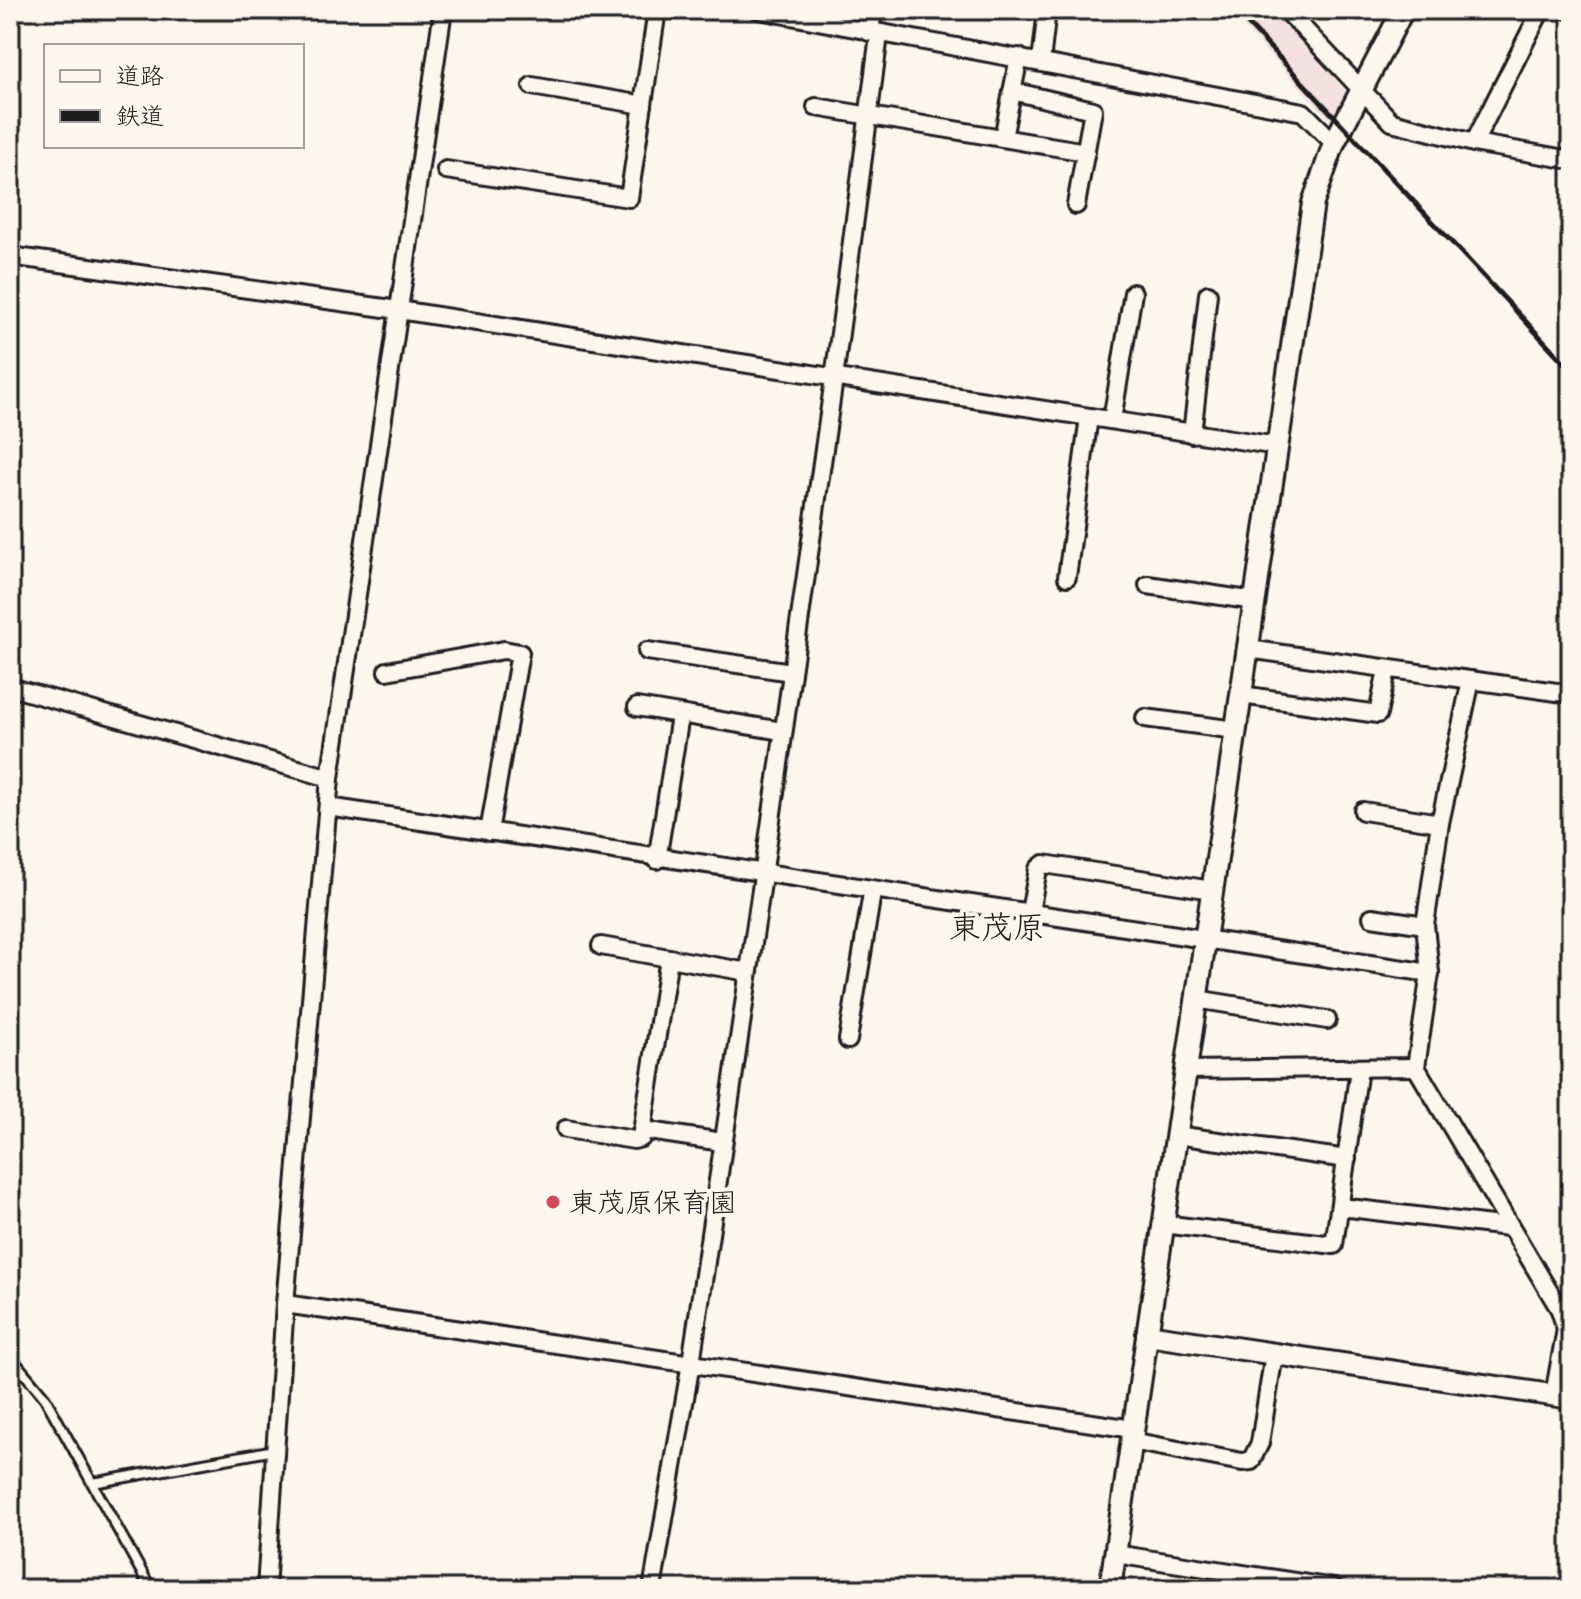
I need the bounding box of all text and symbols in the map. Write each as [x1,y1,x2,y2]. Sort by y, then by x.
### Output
legend [44,44,304,148]
text: 道路 [116,61,164,90]
text: 鉄道 [116,101,164,130]
district label: 東茂原 [949,908,1045,946]
place label: 東茂原保育園 [569,1185,737,1219]
marker: 東茂原保育園 [544,1193,562,1211]

